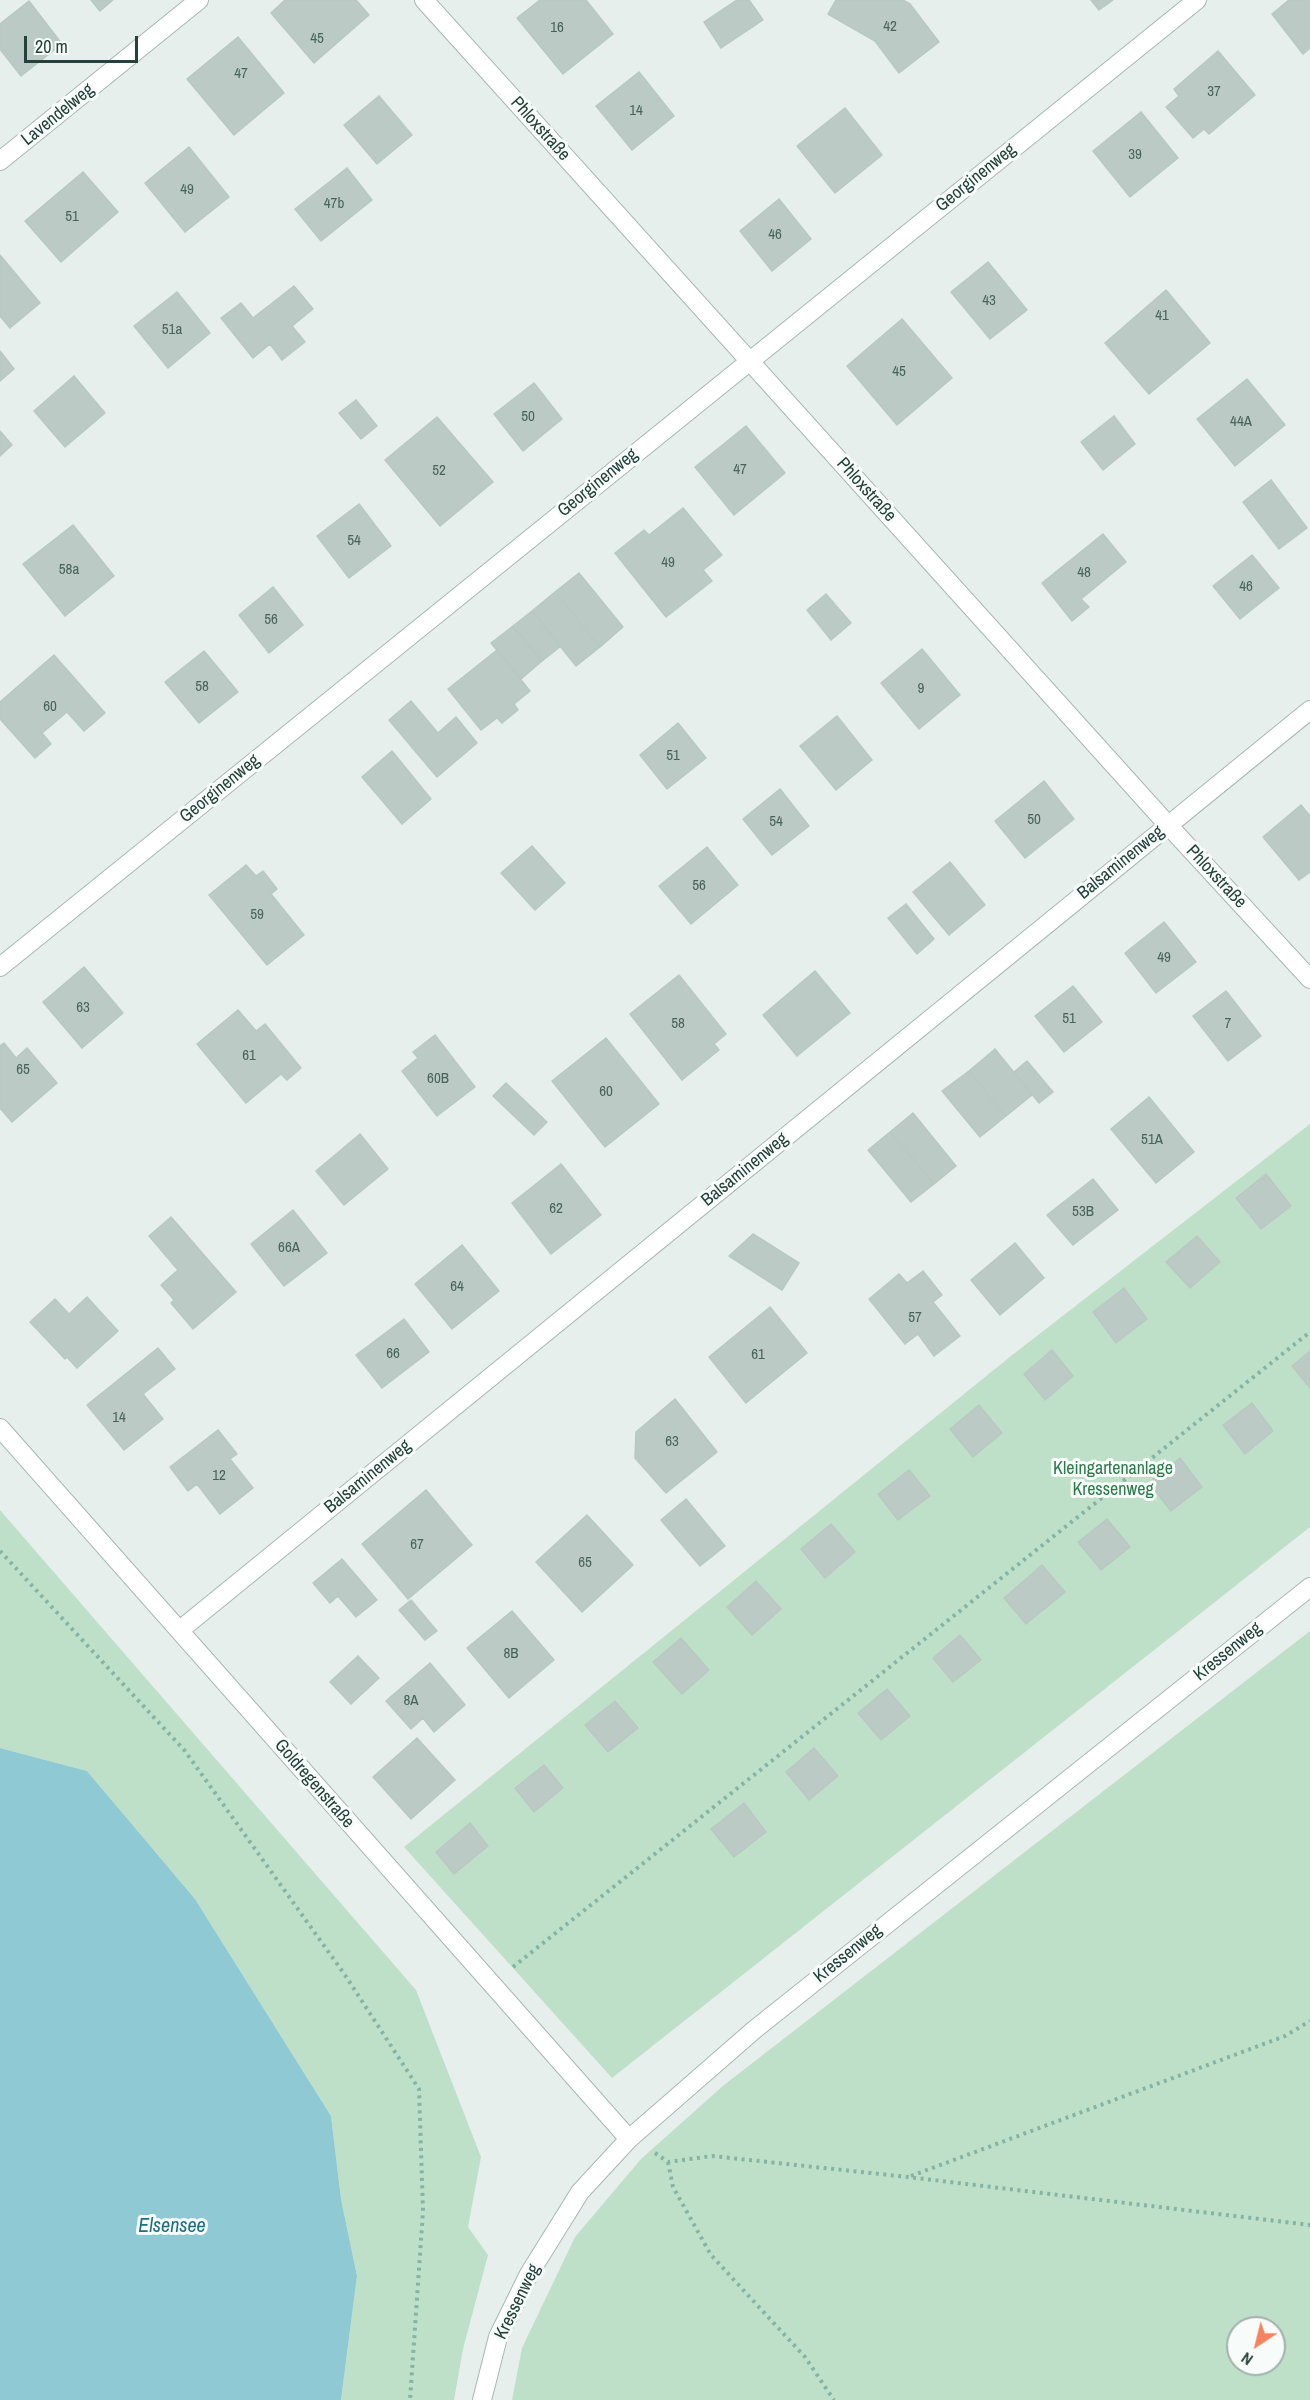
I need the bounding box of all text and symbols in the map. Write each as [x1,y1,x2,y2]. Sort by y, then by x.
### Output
house number: 42 [883,18,897,36]
house number: 16 [550,19,564,37]
scale bar [27,24,141,62]
house number: 45 [310,30,324,48]
text: 20 m [35,34,68,59]
house number: 47 [234,65,248,83]
street label: Lavendelweg [17,79,99,151]
house number: 37 [1207,83,1221,101]
street label: Phloxstraße [506,93,574,165]
house number: 14 [629,102,643,120]
street label: Georginenweg [932,139,1020,217]
house number: 39 [1128,146,1142,164]
house number: 49 [180,181,194,199]
house number: 47b [324,195,344,213]
house number: 51 [65,208,79,226]
house number: 46 [768,226,782,244]
house number: 43 [982,292,996,310]
house number: 41 [1155,307,1169,325]
house number: 51a [162,321,182,339]
house number: 45 [892,363,906,381]
house number: 50 [521,408,535,426]
house number: 44A [1230,413,1252,431]
street label: Georginenweg [554,444,642,522]
street label: Phloxstraße [832,454,900,526]
house number: 47 [733,461,747,479]
house number: 52 [432,462,446,480]
house number: 54 [347,532,361,550]
house number: 49 [661,554,675,572]
house number: 58a [59,561,79,579]
house number: 48 [1077,564,1091,582]
house number: 46 [1239,578,1253,596]
house number: 56 [264,611,278,629]
house number: 58 [195,678,209,696]
house number: 9 [918,680,924,698]
house number: 60 [43,698,57,716]
house number: 51 [666,747,680,765]
street label: Georginenweg [176,750,264,828]
house number: 50 [1027,811,1041,829]
house number: 54 [769,813,783,831]
street label: Balsaminenweg [1073,822,1169,904]
street label: Phloxstraße [1181,841,1251,913]
house number: 56 [692,877,706,895]
house number: 59 [250,906,264,924]
house number: 49 [1157,949,1171,967]
house number: 63 [76,999,90,1017]
house number: 51 [1062,1010,1076,1028]
house number: 58 [671,1015,685,1033]
house number: 7 [1225,1015,1231,1033]
house number: 61 [242,1047,256,1065]
house number: 65 [16,1061,30,1079]
house number: 60B [427,1070,449,1088]
house number: 60 [599,1083,613,1101]
street label: Balsaminenweg [697,1129,793,1211]
house number: 51A [1141,1131,1163,1149]
house number: 62 [549,1200,563,1218]
house number: 53B [1072,1203,1094,1221]
house number: 66A [278,1239,300,1257]
house number: 64 [450,1278,464,1296]
house number: 57 [908,1309,922,1327]
house number: 66 [386,1345,400,1363]
house number: 61 [751,1346,765,1364]
house number: 14 [112,1409,126,1427]
house number: 63 [665,1433,679,1451]
street label: Balsaminenweg [320,1436,416,1518]
park label: Kleingartenanlage Kressenweg [1053,1458,1173,1500]
house number: 12 [212,1467,226,1485]
house number: 67 [410,1536,424,1554]
house number: 65 [578,1554,592,1572]
street label: Kressenweg [1190,1618,1266,1686]
house number: 8B [503,1645,519,1663]
house number: 8A [403,1692,419,1710]
street label: Goldregenstraße [270,1735,358,1833]
street label: Kressenweg [810,1920,886,1988]
water label: Elsensee [138,2215,206,2239]
street label: Kressenweg [490,2261,546,2343]
north arrow [1226,2316,1286,2376]
text: N [1237,2347,1257,2371]

